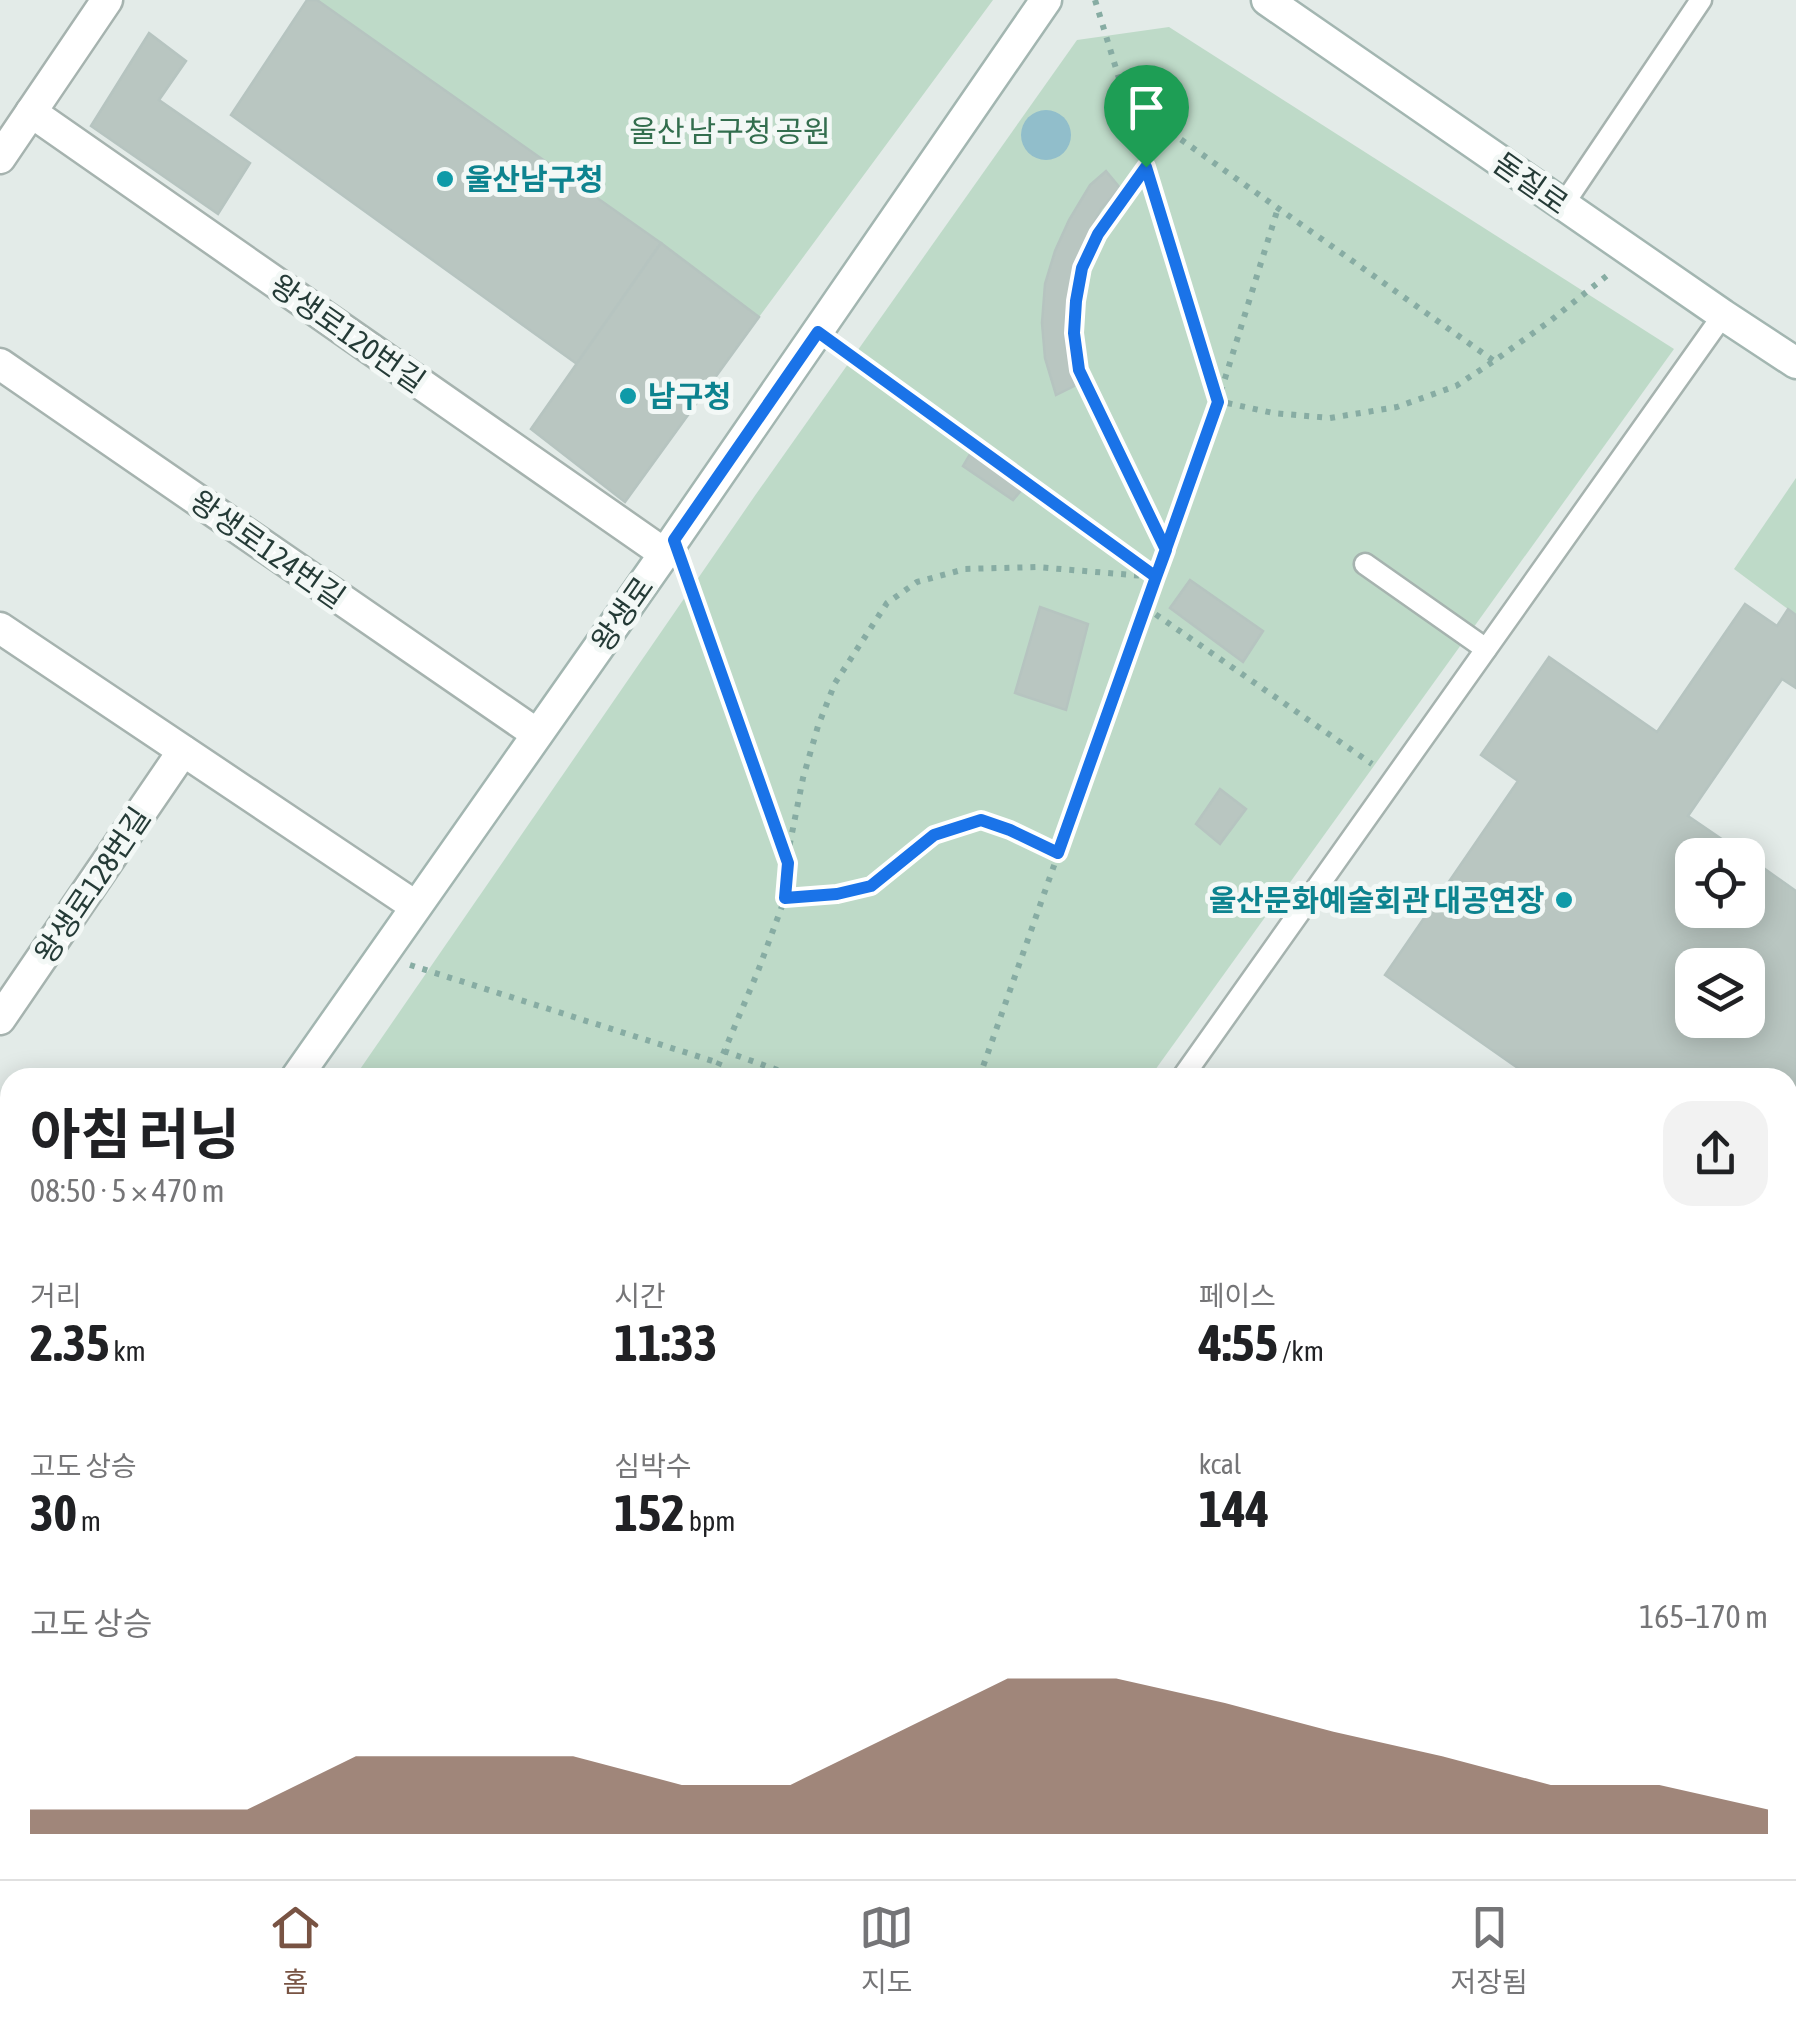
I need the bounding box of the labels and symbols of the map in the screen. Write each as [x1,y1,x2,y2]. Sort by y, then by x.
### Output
pin [1104,65,1189,168]
park label: 울산 남구청 공원 [629,114,831,148]
street label: 돋질로 [1487,145,1575,221]
place label: 울산남구청 [465,162,603,196]
marker: 울산남구청 [434,168,456,190]
street label: 왕생로120번길 [264,267,432,399]
place label: 남구청 [648,379,731,413]
marker: 남구청 [617,385,639,407]
street label: 왕생로124번길 [184,483,352,615]
street label: 왕생로 [584,570,660,658]
street label: 왕생로128번길 [27,801,157,969]
place label: 울산문화예술회관 대공연장 [1209,883,1544,917]
marker: 울산문화예술회관 대공연장 [1553,889,1575,911]

